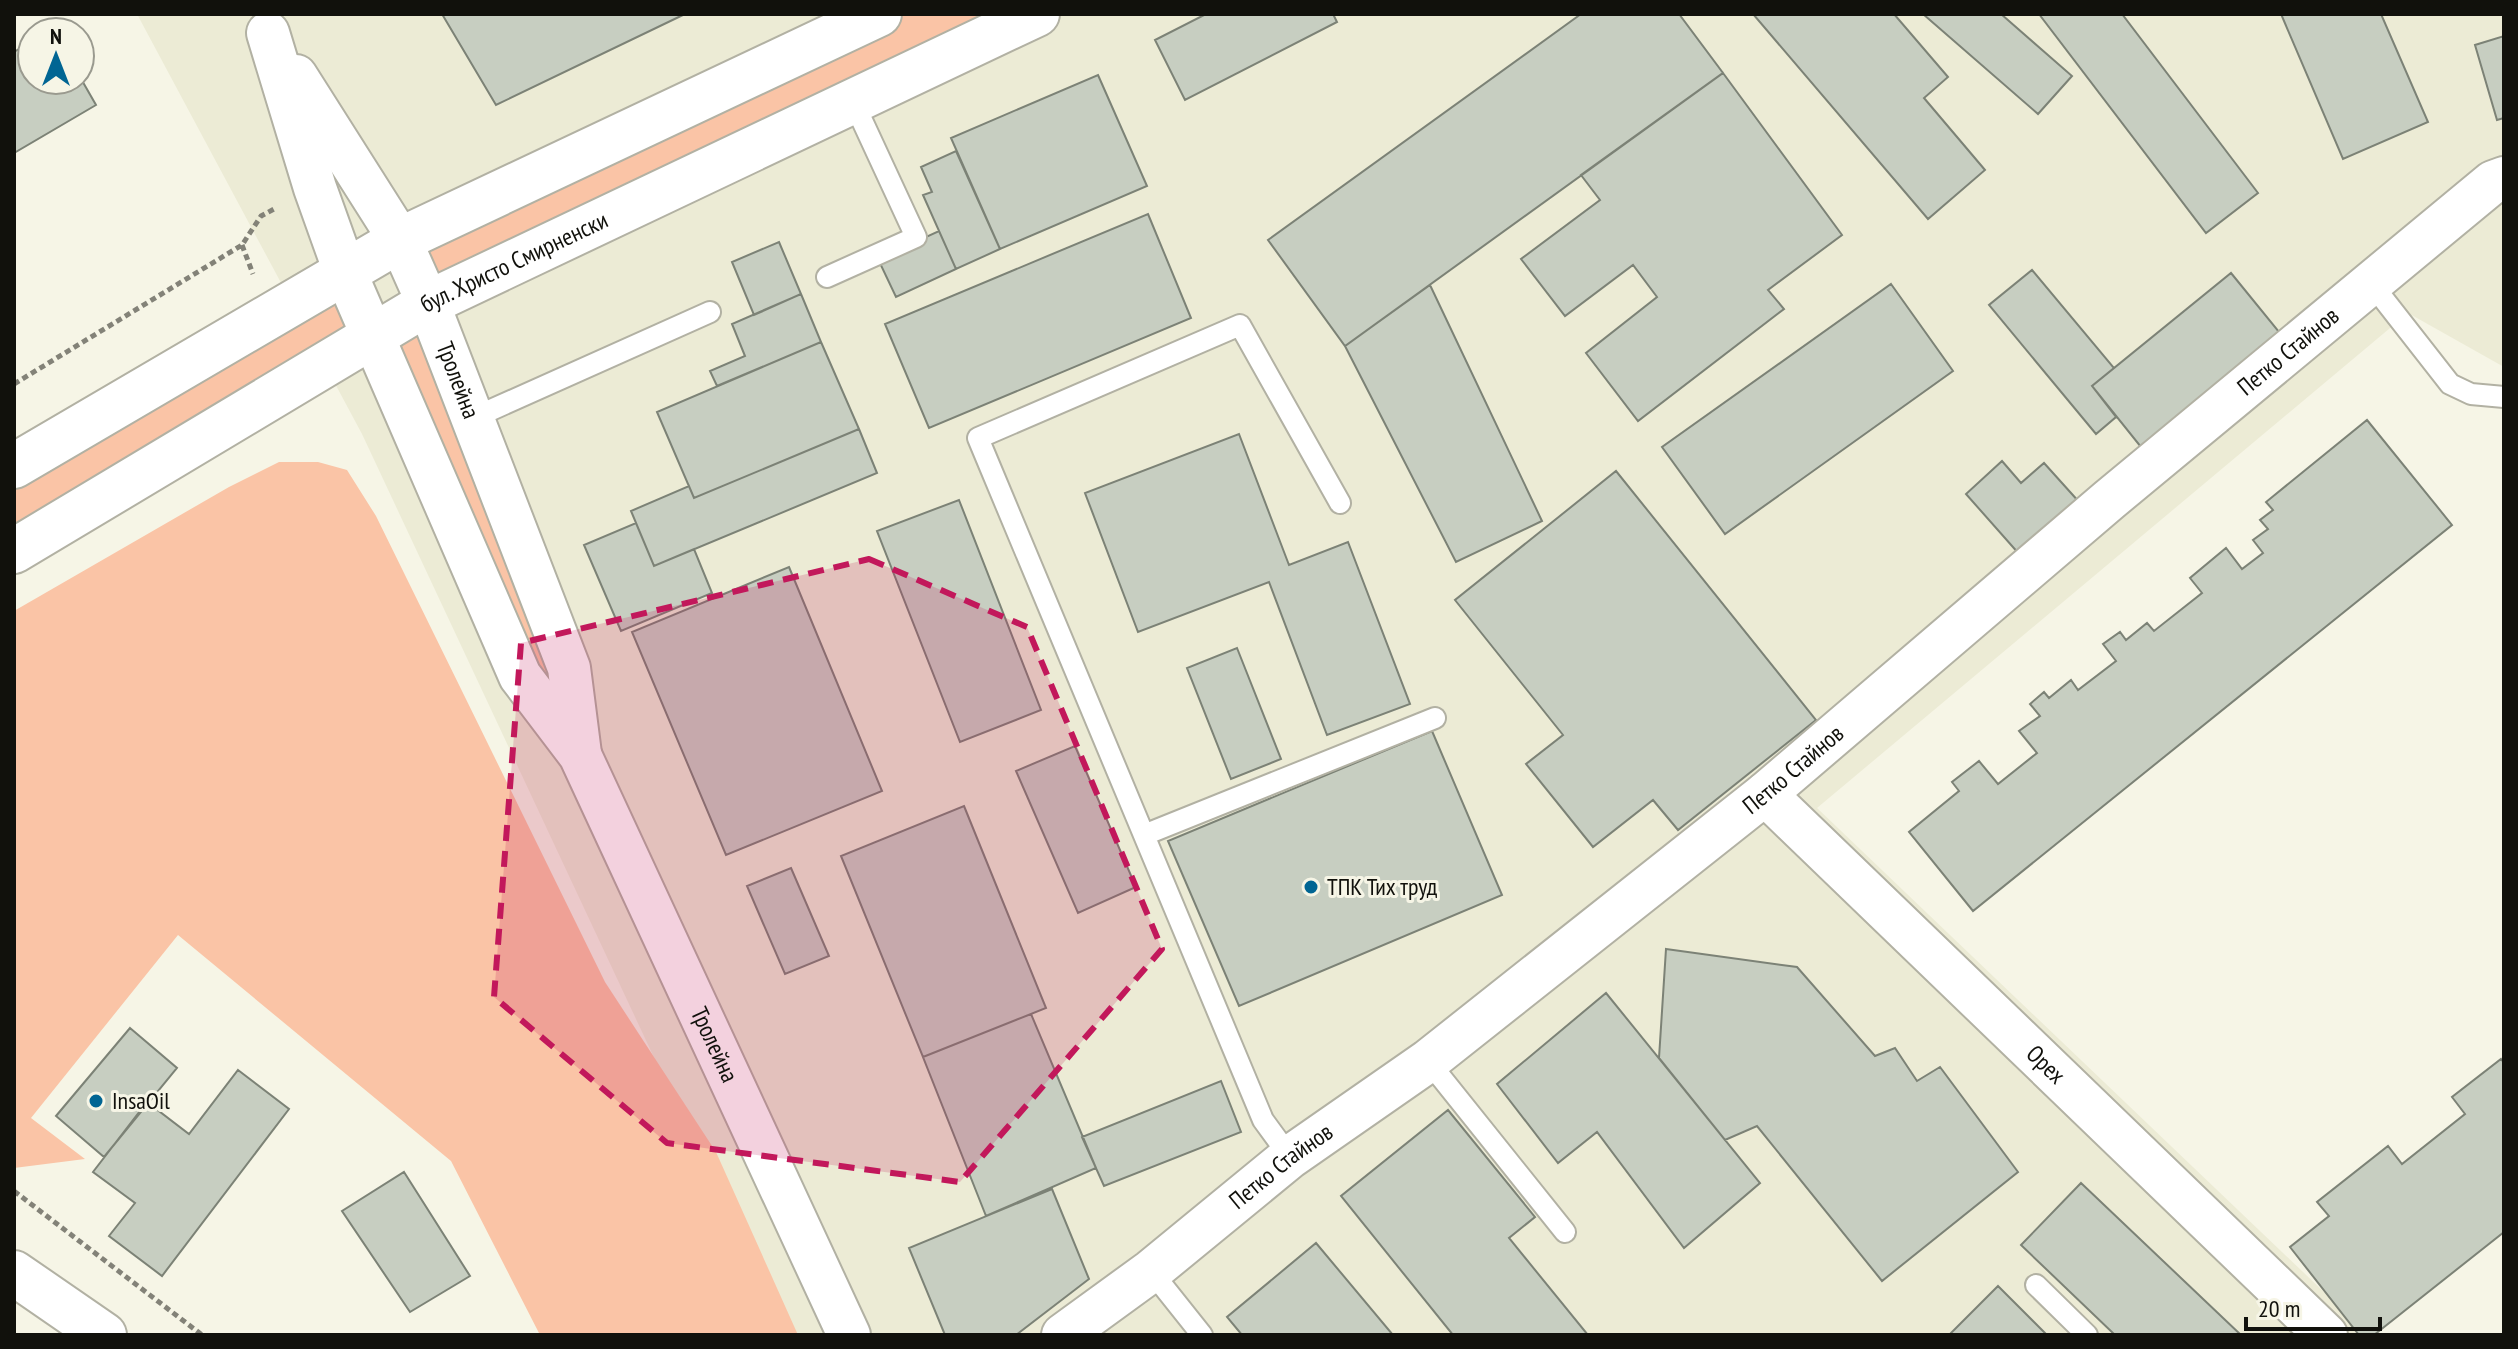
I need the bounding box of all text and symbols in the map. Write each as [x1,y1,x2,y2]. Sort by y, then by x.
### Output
north arrow [16,16,96,96]
text: N [50,22,62,50]
street label: бул. Христо Смирненски [414,204,613,319]
street label: Петко Стайнов [2231,300,2345,402]
street label: Тролейна [430,337,487,423]
street label: Петко Стайнов [1736,718,1850,821]
place label: ТПК Тих труд [1327,871,1438,902]
marker: ТПК Тих труд [1302,878,1320,896]
street label: Тролейна [684,1002,746,1087]
street label: Орех [2020,1038,2072,1091]
place label: InsaOil [112,1085,170,1116]
marker: InsaOil [87,1092,105,1110]
street label: Петко Стайнов [1223,1116,1339,1216]
scale bar [2246,1281,2380,1331]
text: 20 m [2258,1293,2300,1324]

